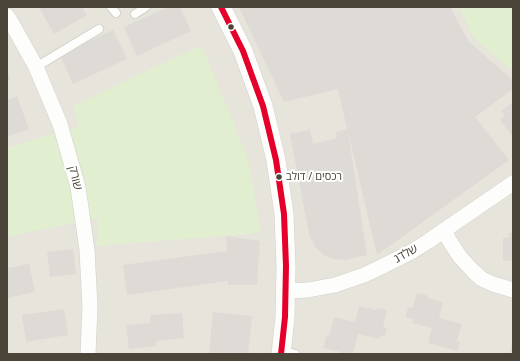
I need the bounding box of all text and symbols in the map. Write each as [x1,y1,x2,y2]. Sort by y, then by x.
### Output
unlabelled marker [226,22,236,32]
street label: שורק [65,164,85,192]
place label: רכסים / דולב [286,170,342,184]
marker: רכסים / דולב [274,172,284,182]
street label: שלדג [391,241,421,267]

